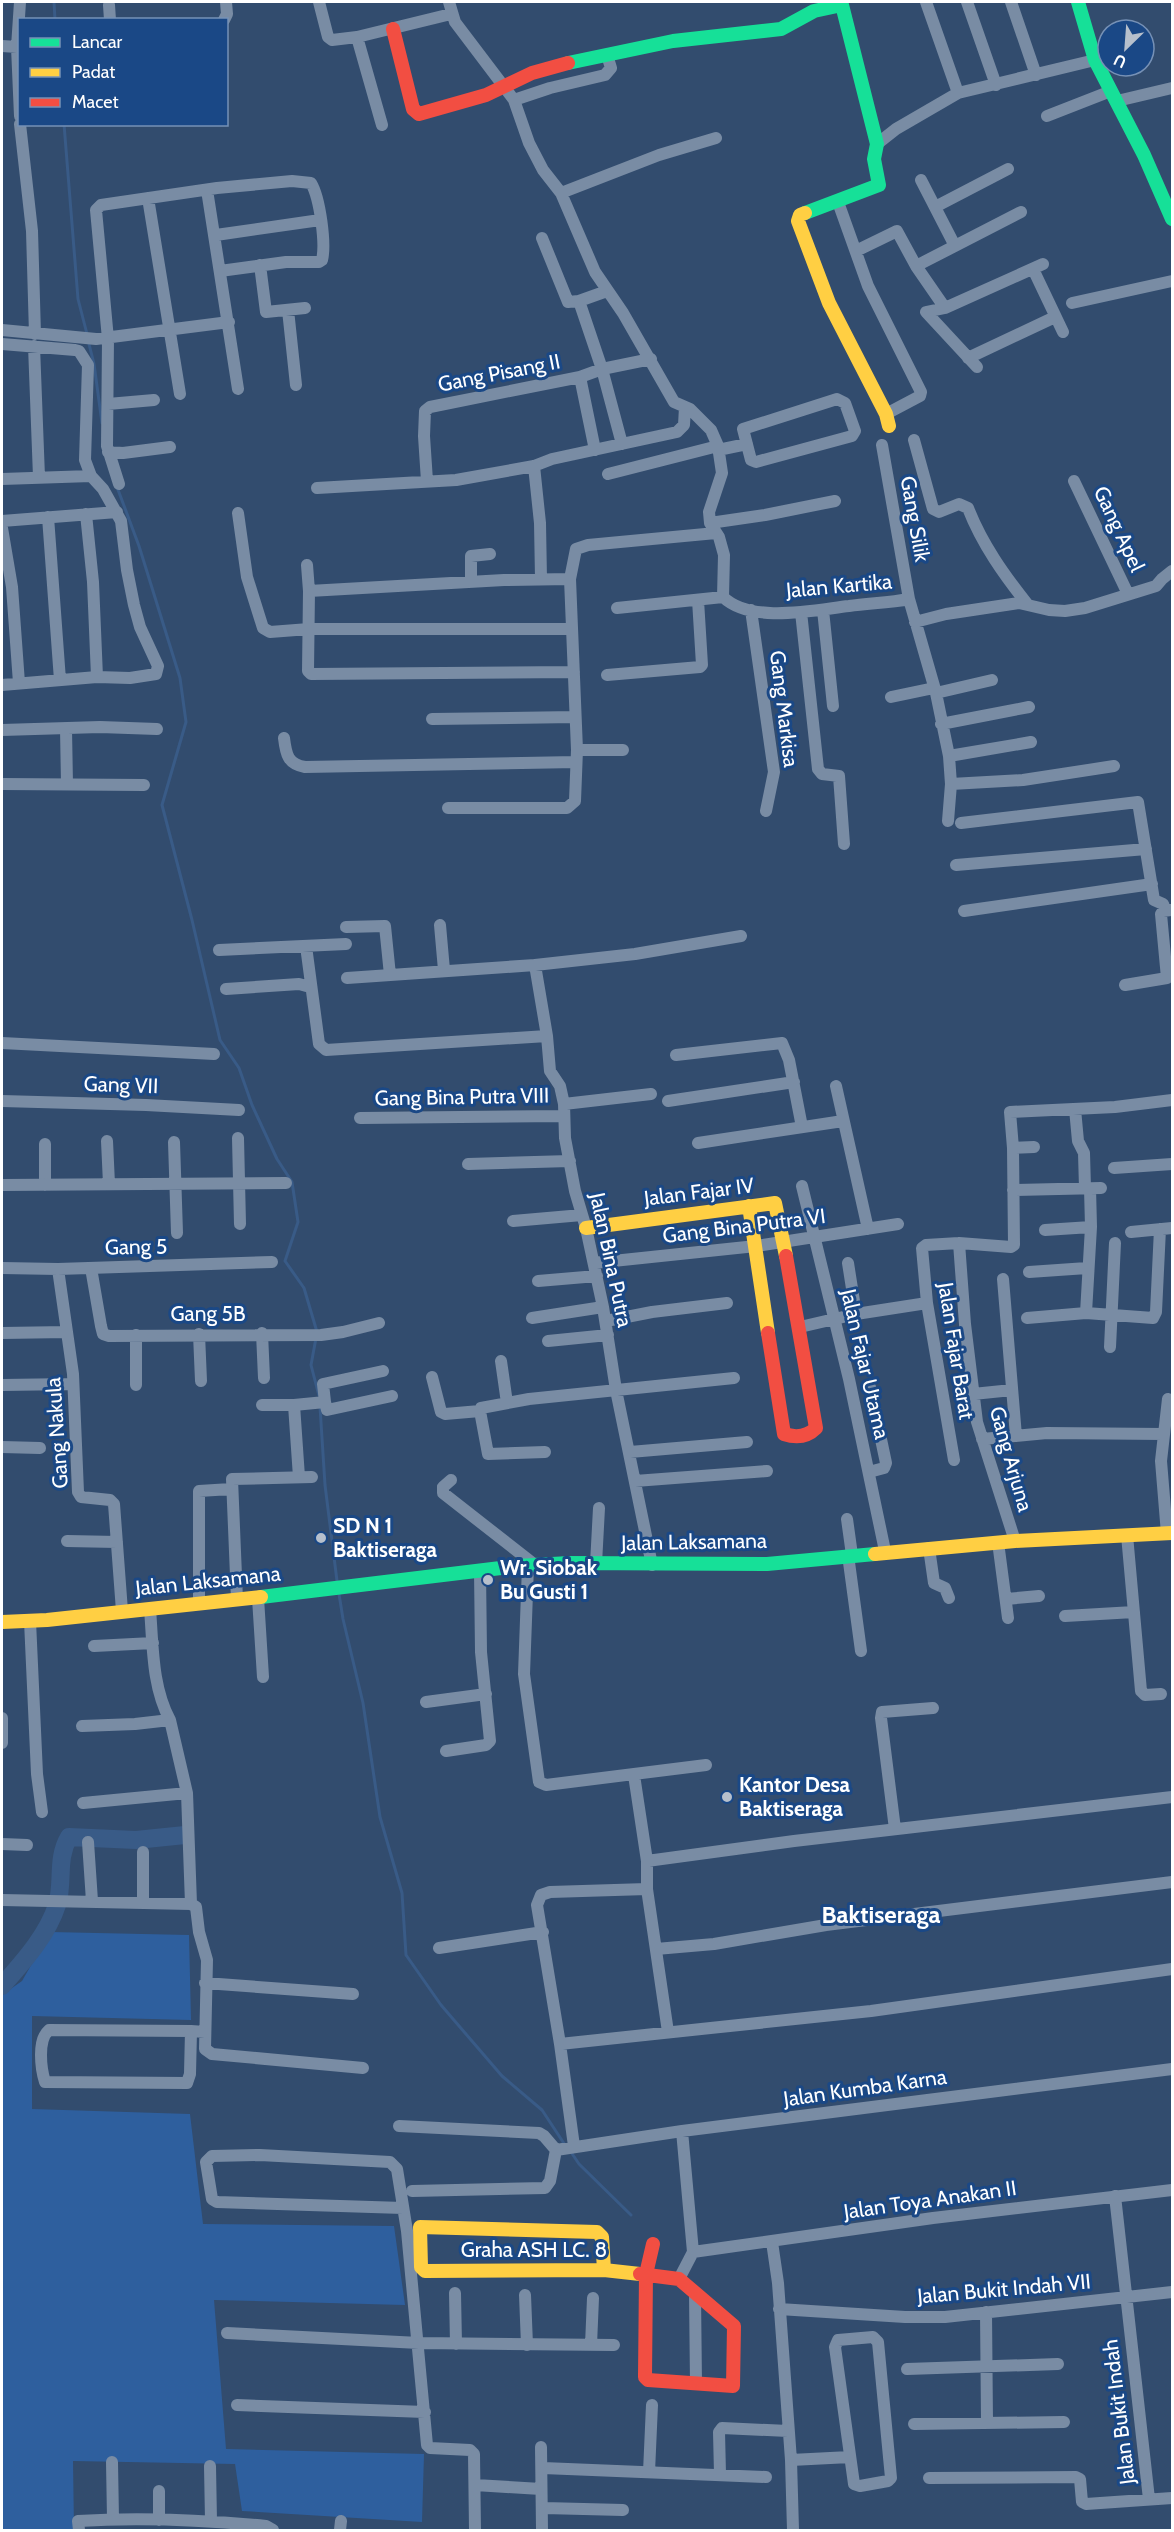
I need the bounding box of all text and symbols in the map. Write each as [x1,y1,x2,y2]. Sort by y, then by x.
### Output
legend [18,18,228,126]
north arrow [1096,18,1156,78]
text: Lancar [72,31,123,53]
text: U [1111,50,1129,72]
text: Padat [72,61,115,83]
text: Macet [72,91,118,113]
street label: Gang Pisang II [436,348,562,397]
street label: Gang Silik [896,474,935,564]
street label: Gang Apel [1089,482,1150,576]
street label: Jalan Kartika [784,568,893,603]
street label: Gang Markisa [765,649,804,769]
street label: Gang VII [83,1071,159,1098]
street label: Gang Bina Putra VIII [374,1082,550,1111]
street label: Jalan Fajar IV [642,1172,756,1212]
street label: Jalan Bina Putra [585,1189,638,1329]
street label: Gang Bina Putra VI [661,1203,827,1248]
street label: Gang 5 [105,1233,167,1260]
street label: Jalan Fajar Barat [932,1280,980,1421]
street label: Jalan Fajar Utama [835,1285,895,1442]
street label: Gang 5B [170,1301,246,1326]
street label: Gang Nakula [40,1377,73,1489]
street label: Gang Arjuna [984,1404,1038,1514]
place label: SD N 1 Baktiseraga [333,1513,438,1562]
street label: Jalan Laksamana [620,1528,767,1555]
marker: SD N 1 Baktiseraga [314,1531,328,1545]
place label: Wr. Siobak Bu Gusti 1 [500,1555,598,1604]
street label: Jalan Laksamana [133,1560,282,1601]
marker: Wr. Siobak Bu Gusti 1 [481,1573,495,1587]
place label: Kantor Desa Baktiseraga [739,1772,851,1821]
marker: Kantor Desa Baktiseraga [720,1790,734,1804]
district label: Baktiseraga [822,1900,940,1929]
street label: Jalan Kumba Karna [781,2064,948,2111]
street label: Jalan Toya Anakan II [841,2175,1018,2224]
street label: Graha ASH LC. 8 [461,2237,607,2262]
street label: Jalan Bukit Indah VII [915,2268,1092,2309]
street label: Jalan Bukit Indah [1097,2338,1140,2487]

